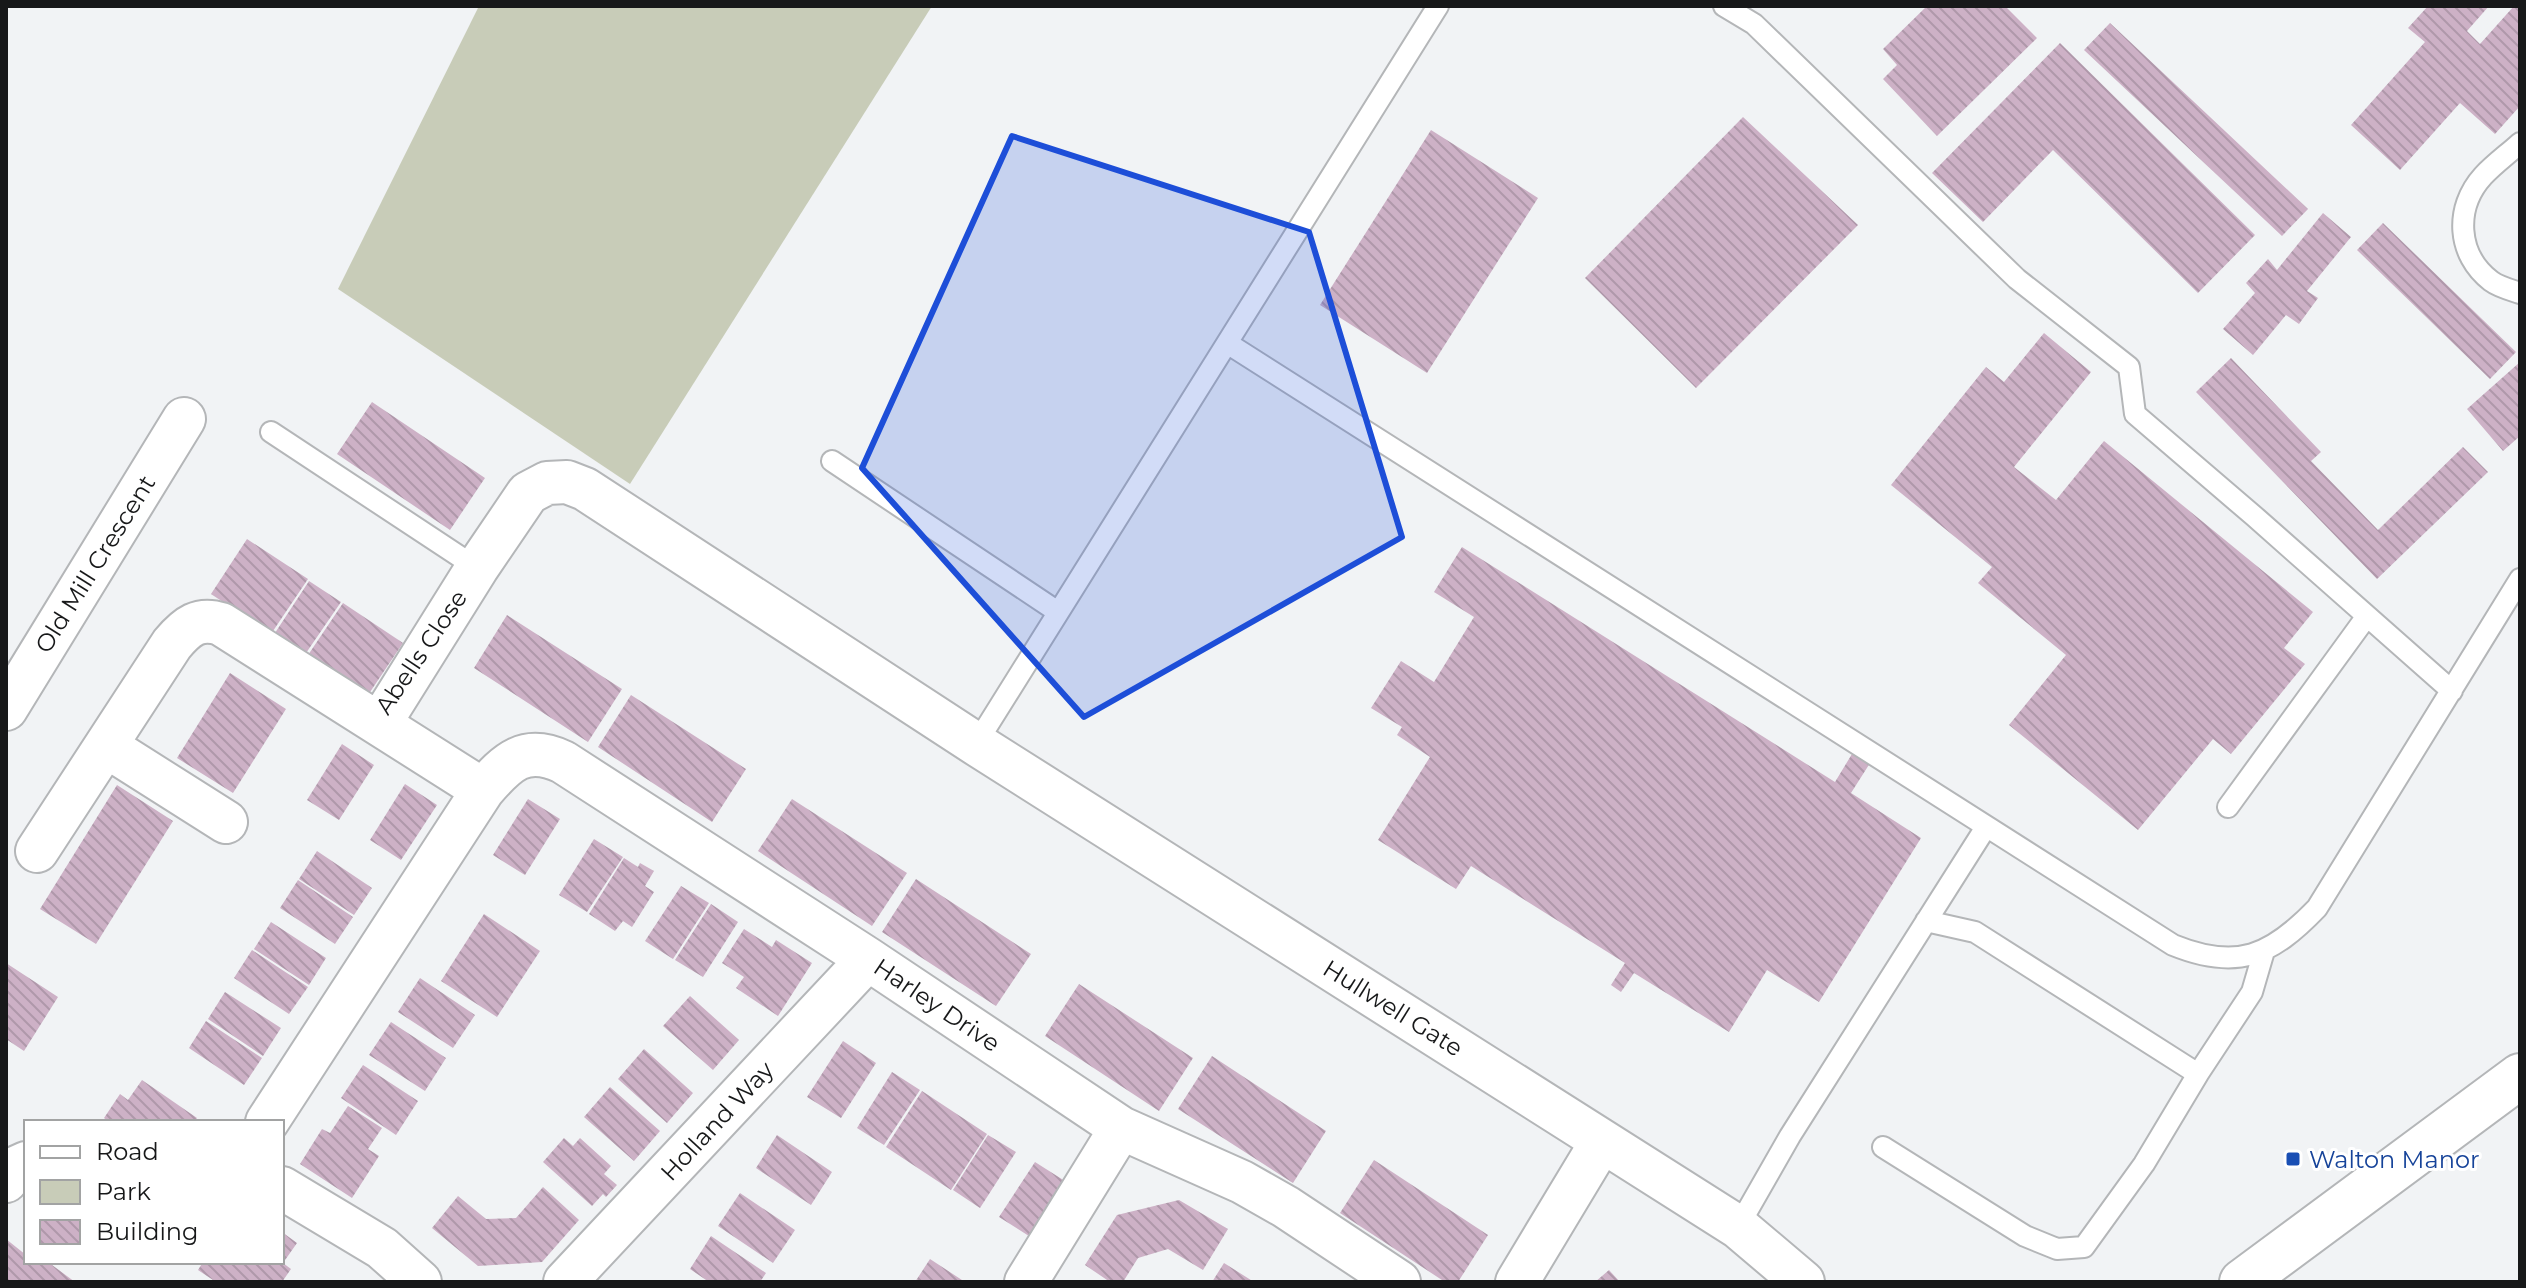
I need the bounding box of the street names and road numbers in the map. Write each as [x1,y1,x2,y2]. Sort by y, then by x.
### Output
street label: Old Mill Crescent [29,470,161,658]
street label: Abells Close [369,584,473,720]
street label: Harley Drive [868,952,1006,1058]
street label: Hullwell Gate [1318,953,1468,1063]
street label: Holland Way [654,1055,780,1187]

